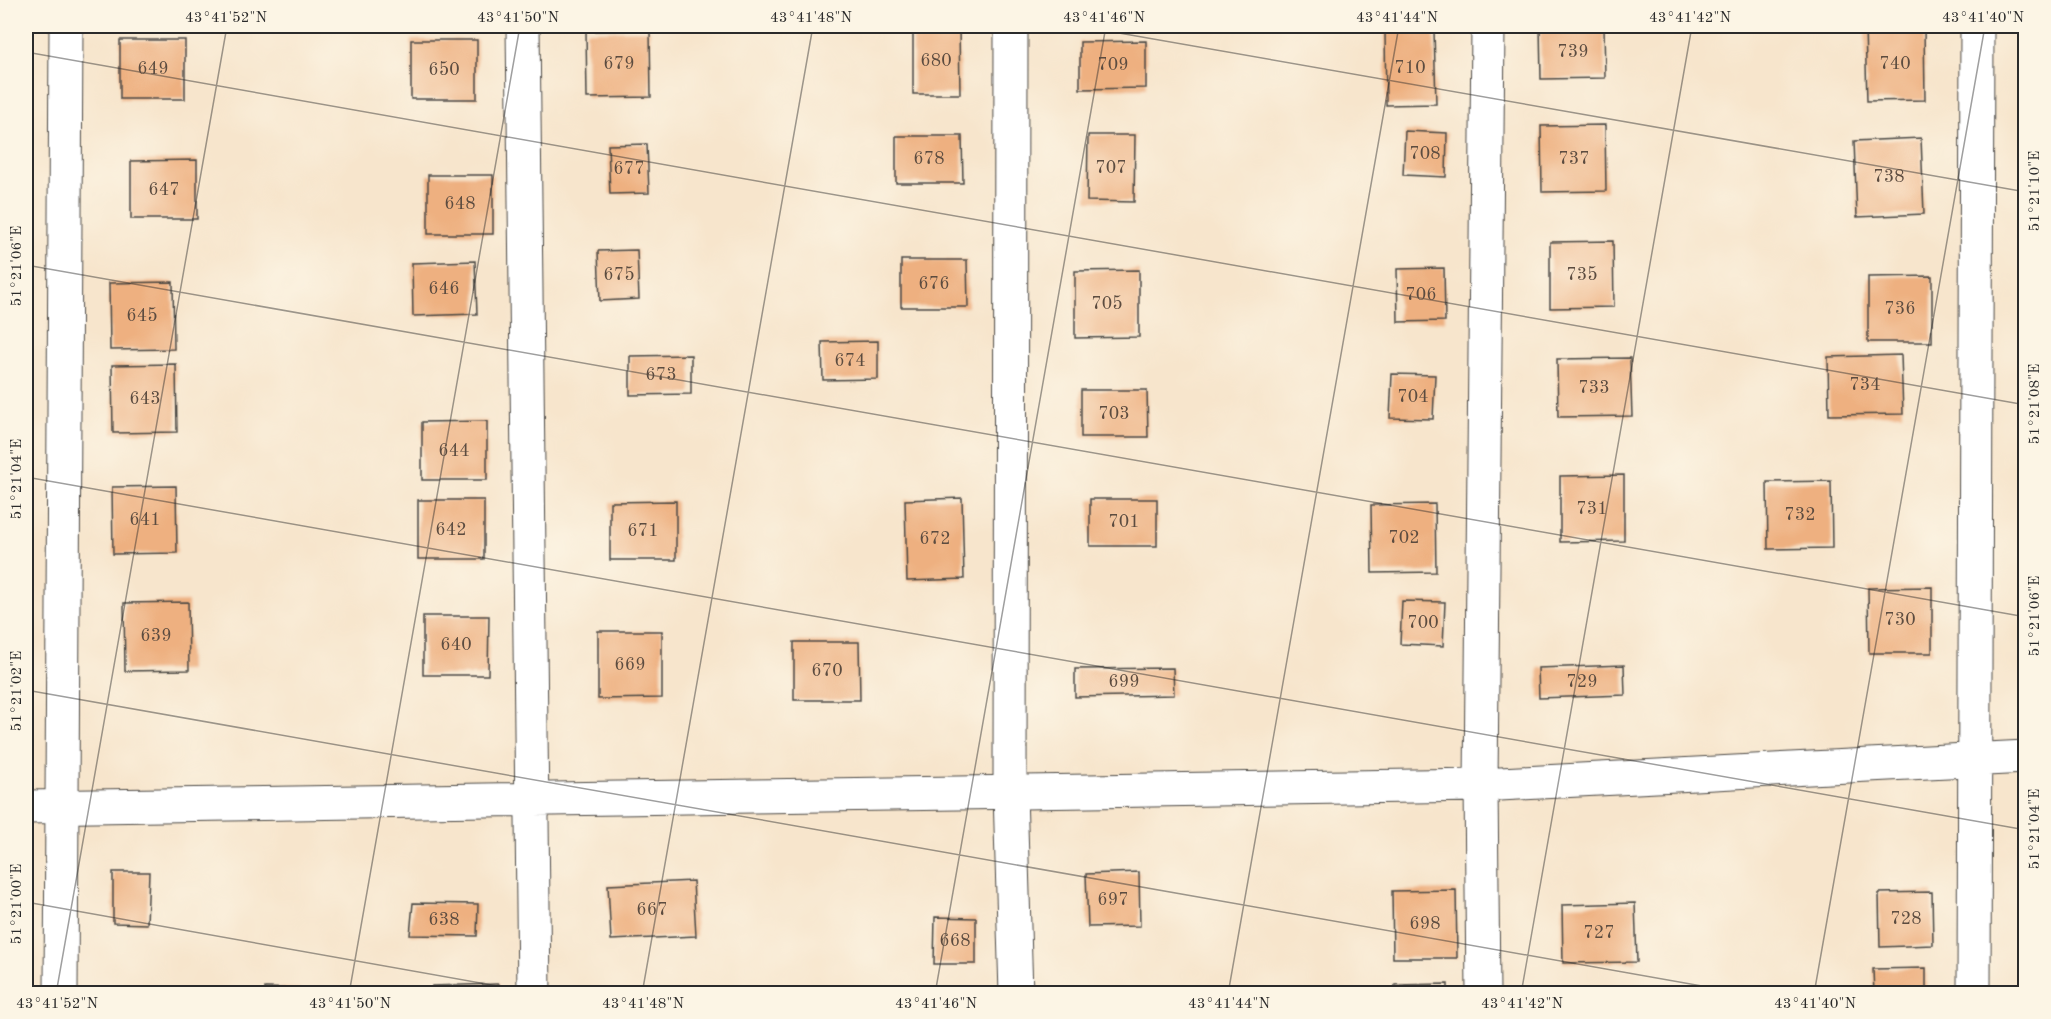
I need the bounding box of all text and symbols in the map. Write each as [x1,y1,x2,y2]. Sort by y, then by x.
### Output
text: 43°41'52"N [185,11,267,26]
text: 43°41'50"N [477,11,559,26]
text: 43°41'48"N [770,11,852,26]
text: 43°41'46"N [1063,11,1145,26]
text: 43°41'44"N [1356,11,1438,26]
text: 43°41'42"N [1649,11,1731,26]
text: 43°41'40"N [1942,11,2024,26]
house number: 739 [1557,43,1589,61]
house number: 680 [920,52,952,70]
house number: 679 [603,55,635,73]
house number: 740 [1879,55,1911,73]
house number: 709 [1097,56,1129,74]
house number: 710 [1394,59,1426,77]
house number: 649 [137,60,169,78]
house number: 650 [428,61,460,79]
house number: 708 [1409,145,1441,163]
house number: 678 [913,150,945,168]
house number: 737 [1558,150,1590,168]
text: 51°21'10"E [2028,151,2043,231]
house number: 707 [1095,159,1127,177]
house number: 677 [613,160,645,178]
house number: 738 [1873,168,1905,186]
house number: 647 [148,181,180,199]
house number: 648 [444,195,476,213]
text: 51°21'06"E [10,226,25,306]
house number: 675 [603,266,635,284]
house number: 735 [1566,266,1598,284]
house number: 676 [918,275,950,293]
house number: 646 [428,280,460,298]
house number: 706 [1405,286,1437,304]
house number: 705 [1091,295,1123,313]
house number: 736 [1884,300,1916,318]
house number: 645 [126,307,158,325]
house number: 674 [834,352,866,370]
text: 51°21'08"E [2028,364,2043,444]
house number: 673 [645,366,677,384]
house number: 734 [1849,376,1881,394]
house number: 733 [1578,379,1610,397]
house number: 704 [1397,388,1429,406]
house number: 643 [129,390,161,408]
house number: 703 [1098,405,1130,423]
text: 51°21'04"E [10,439,25,519]
house number: 644 [438,442,470,460]
house number: 731 [1576,500,1608,518]
house number: 732 [1784,506,1816,524]
house number: 641 [129,511,161,529]
house number: 701 [1108,513,1140,531]
house number: 642 [435,521,467,539]
house number: 671 [627,522,659,540]
house number: 702 [1388,529,1420,547]
house number: 672 [919,530,951,548]
text: 51°21'06"E [2028,576,2043,656]
house number: 730 [1884,611,1916,629]
house number: 700 [1407,614,1439,632]
house number: 639 [140,627,172,645]
house number: 640 [440,636,472,654]
text: 51°21'02"E [10,651,25,731]
house number: 669 [614,656,646,674]
house number: 670 [811,662,843,680]
house number: 699 [1108,673,1140,691]
house number: 729 [1566,673,1598,691]
text: 51°21'04"E [2028,789,2043,869]
text: 51°21'00"E [10,864,25,944]
house number: 697 [1097,891,1129,909]
house number: 667 [636,901,668,919]
house number: 728 [1890,910,1922,928]
house number: 638 [428,911,460,929]
house number: 698 [1409,915,1441,933]
house number: 727 [1583,924,1615,942]
house number: 668 [939,932,971,950]
text: 43°41'52"N [16,997,98,1012]
text: 43°41'50"N [309,997,391,1012]
text: 43°41'48"N [602,997,684,1012]
text: 43°41'46"N [895,997,977,1012]
text: 43°41'44"N [1188,997,1270,1012]
text: 43°41'42"N [1481,997,1563,1012]
text: 43°41'40"N [1774,997,1856,1012]

